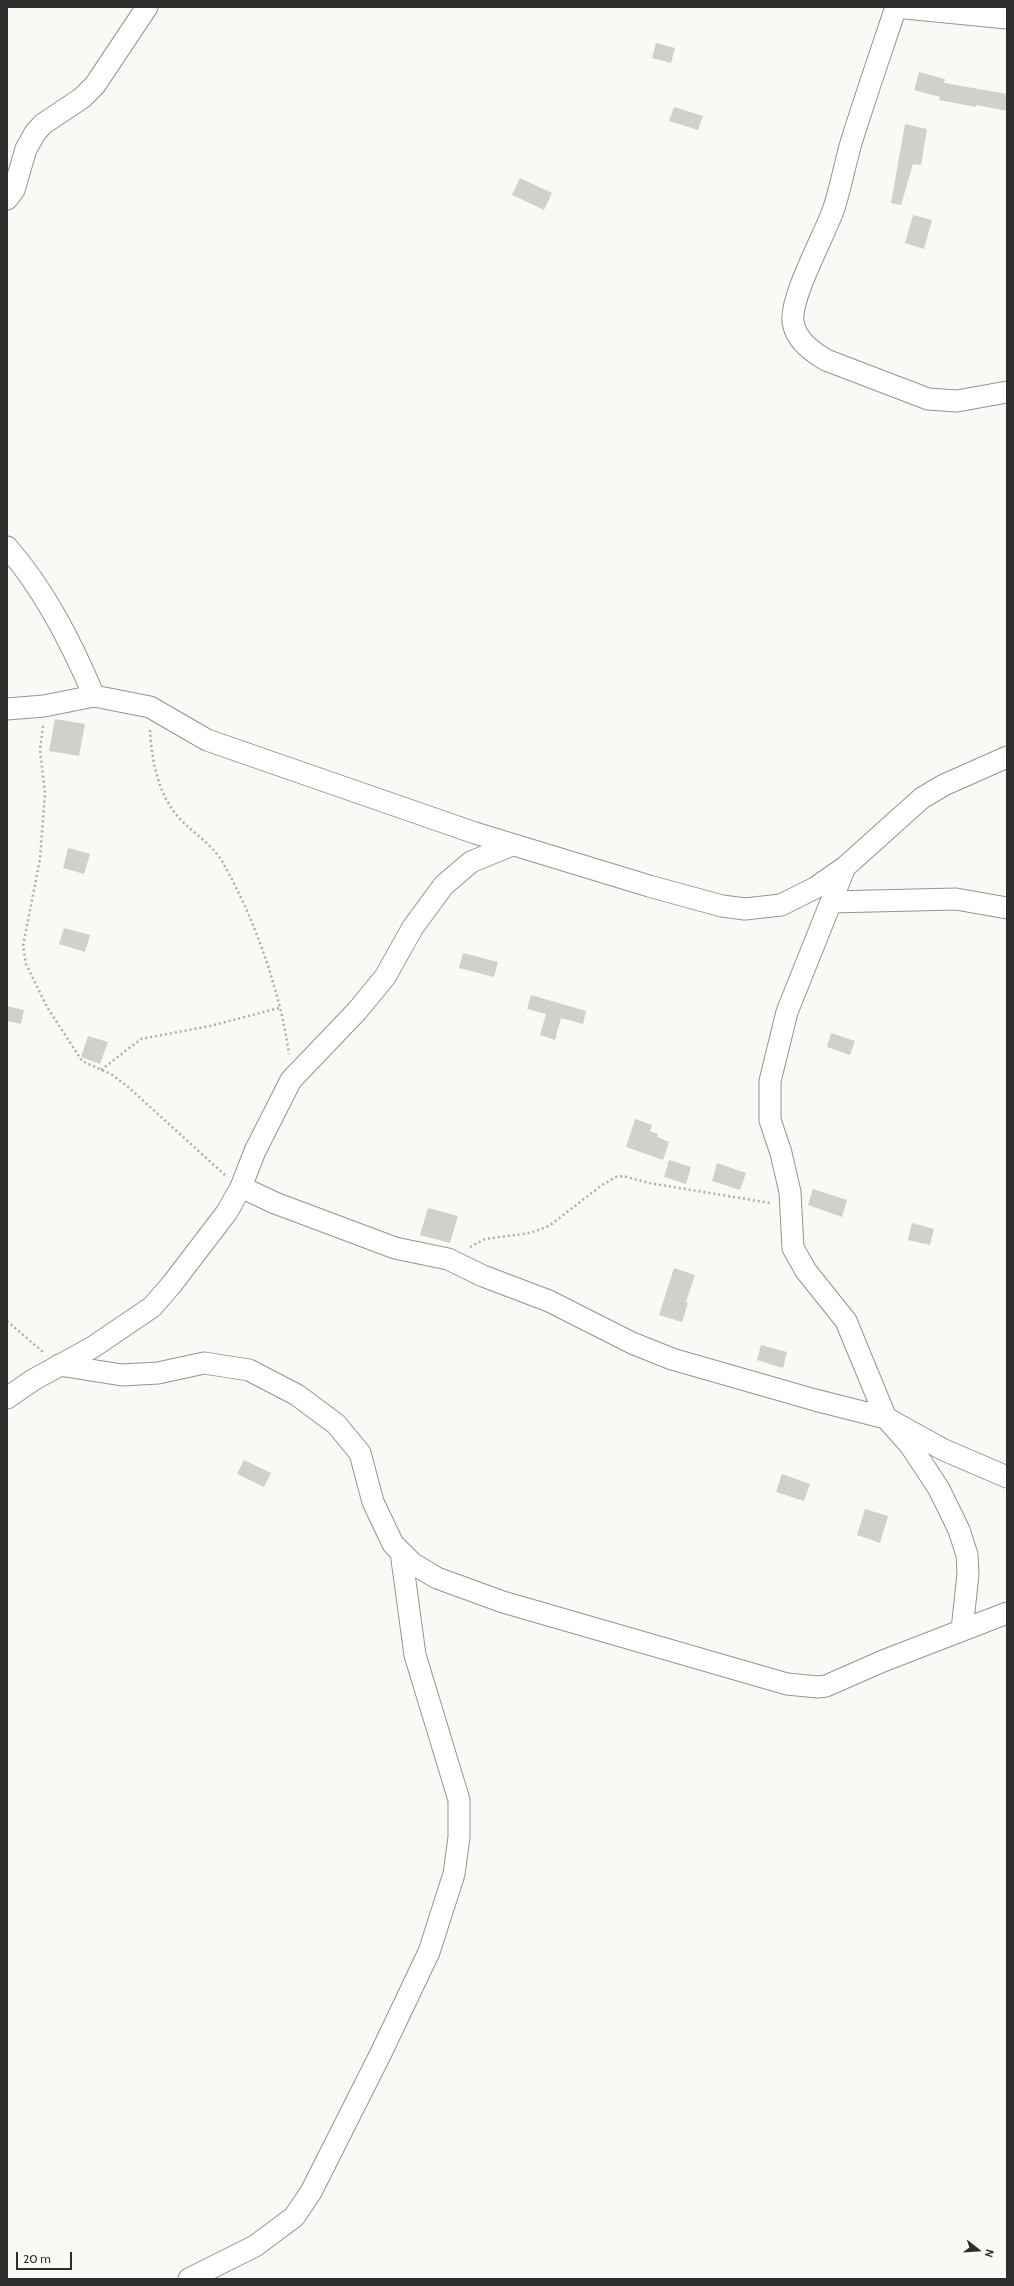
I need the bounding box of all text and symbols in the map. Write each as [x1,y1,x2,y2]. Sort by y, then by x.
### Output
north arrow [958,2230,998,2270]
scale bar [18,2244,74,2270]
text: N [982,2248,997,2259]
text: 20 m [23,2251,51,2266]

